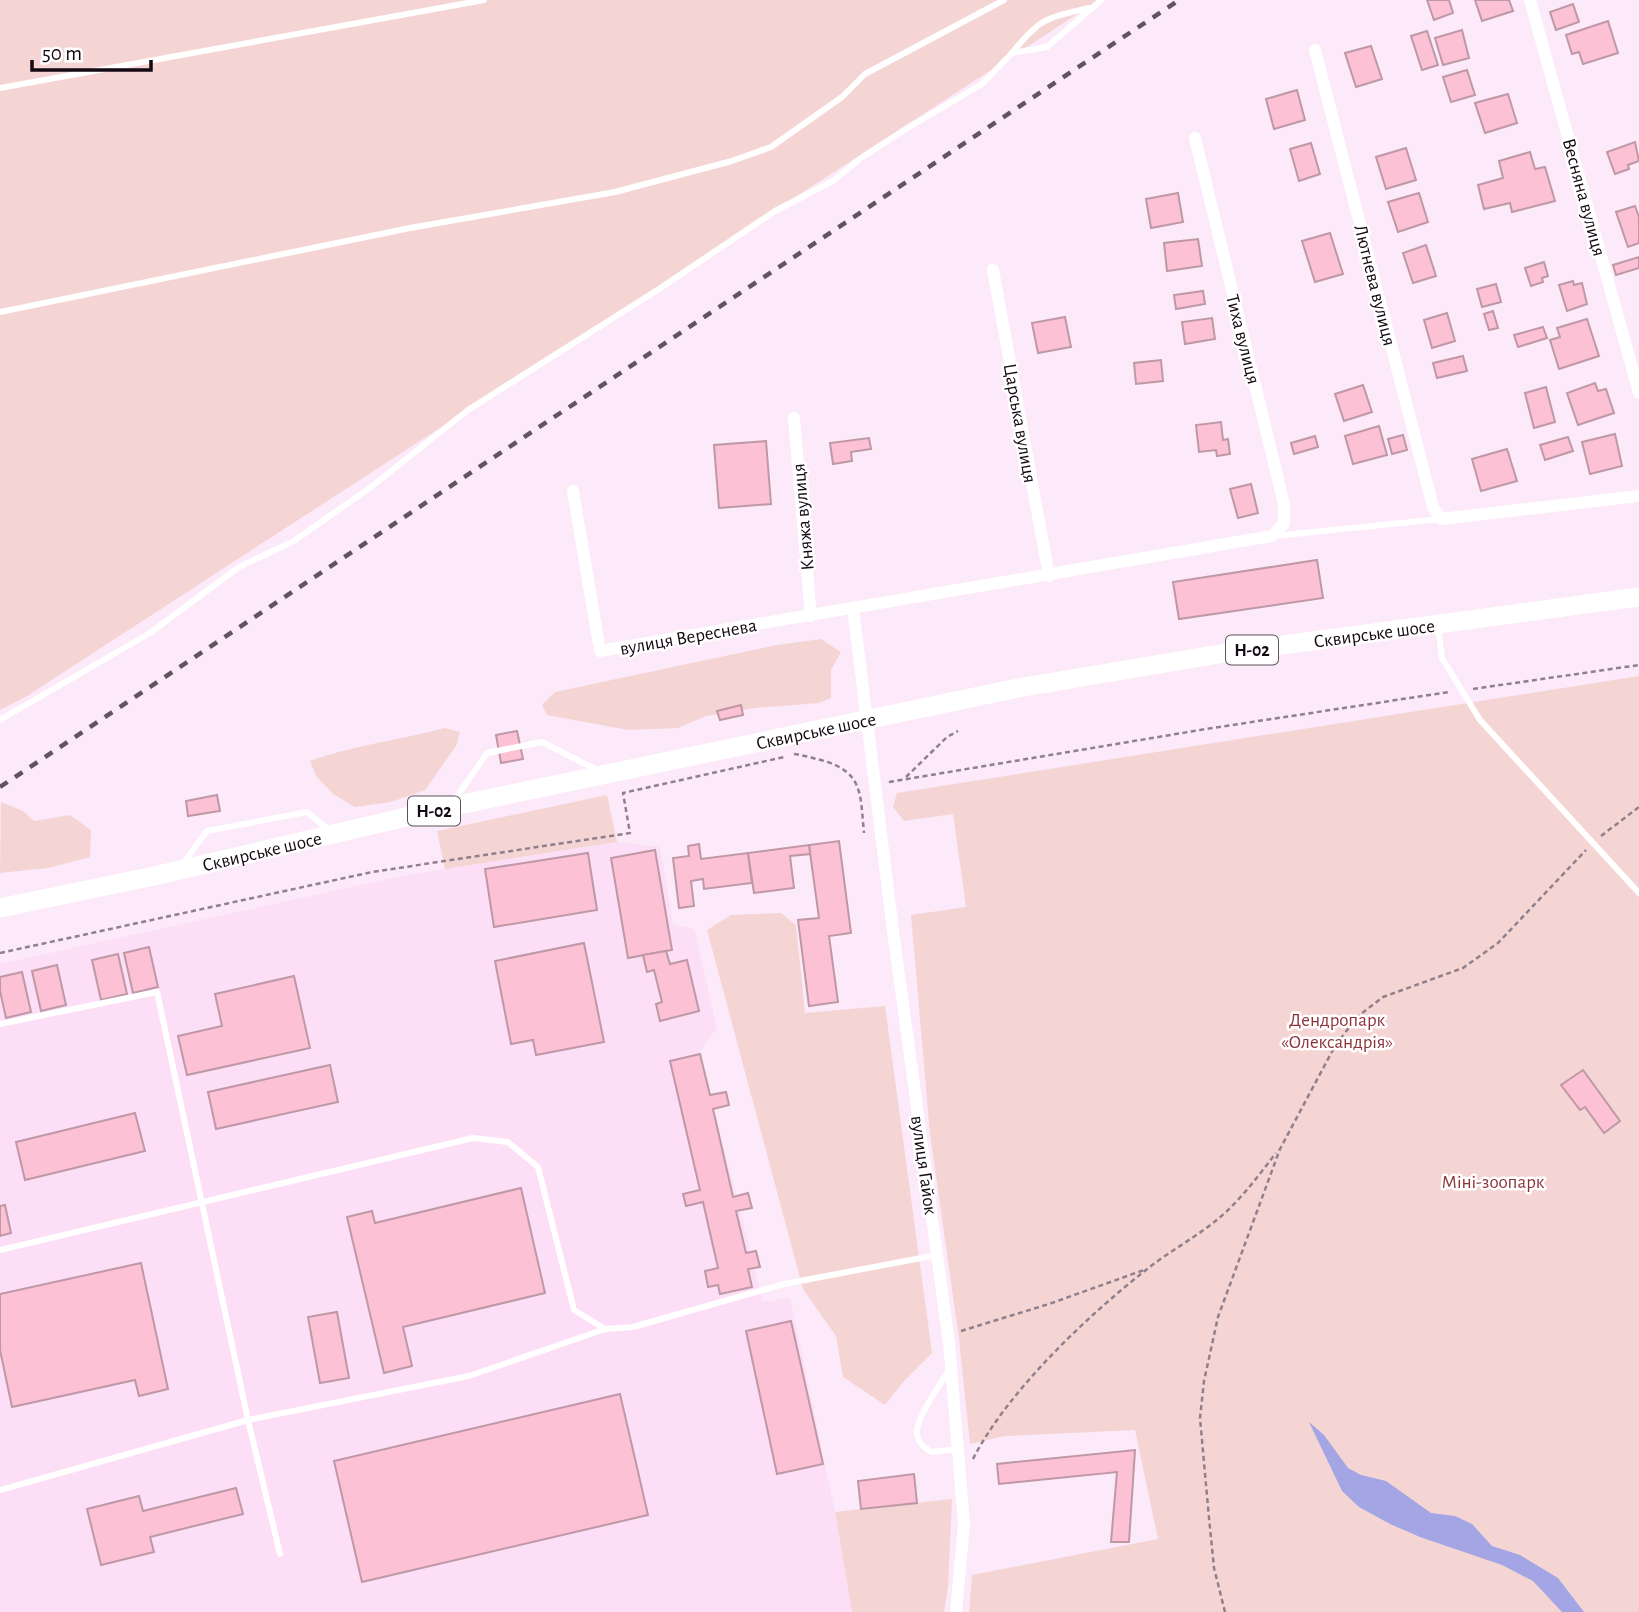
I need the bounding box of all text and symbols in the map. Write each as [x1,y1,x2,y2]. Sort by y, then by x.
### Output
scale bar [32,28,150,72]
text: 50 m [42,43,82,64]
street label: Весняна вулиця [1559,136,1608,258]
street label: Лютнева вулиця [1350,223,1399,348]
street label: Тиха вулиця [1222,293,1263,386]
street label: Царська вулиця [1000,362,1039,485]
street label: Княжа вулиця [789,463,818,571]
street label: вулиця Вереснева [618,616,758,659]
street label: Сквирське шосе [1312,617,1436,652]
road number: Н-02 [1226,636,1278,664]
street label: Сквирське шосе [754,710,878,754]
road number: Н-02 [408,796,460,826]
street label: Сквирське шосе [200,829,324,875]
park label: Дендропарк «Олександрія» [1281,1011,1393,1052]
street label: вулиця Гайок [907,1114,940,1216]
park label: Міні-зоопарк [1442,1173,1545,1192]

